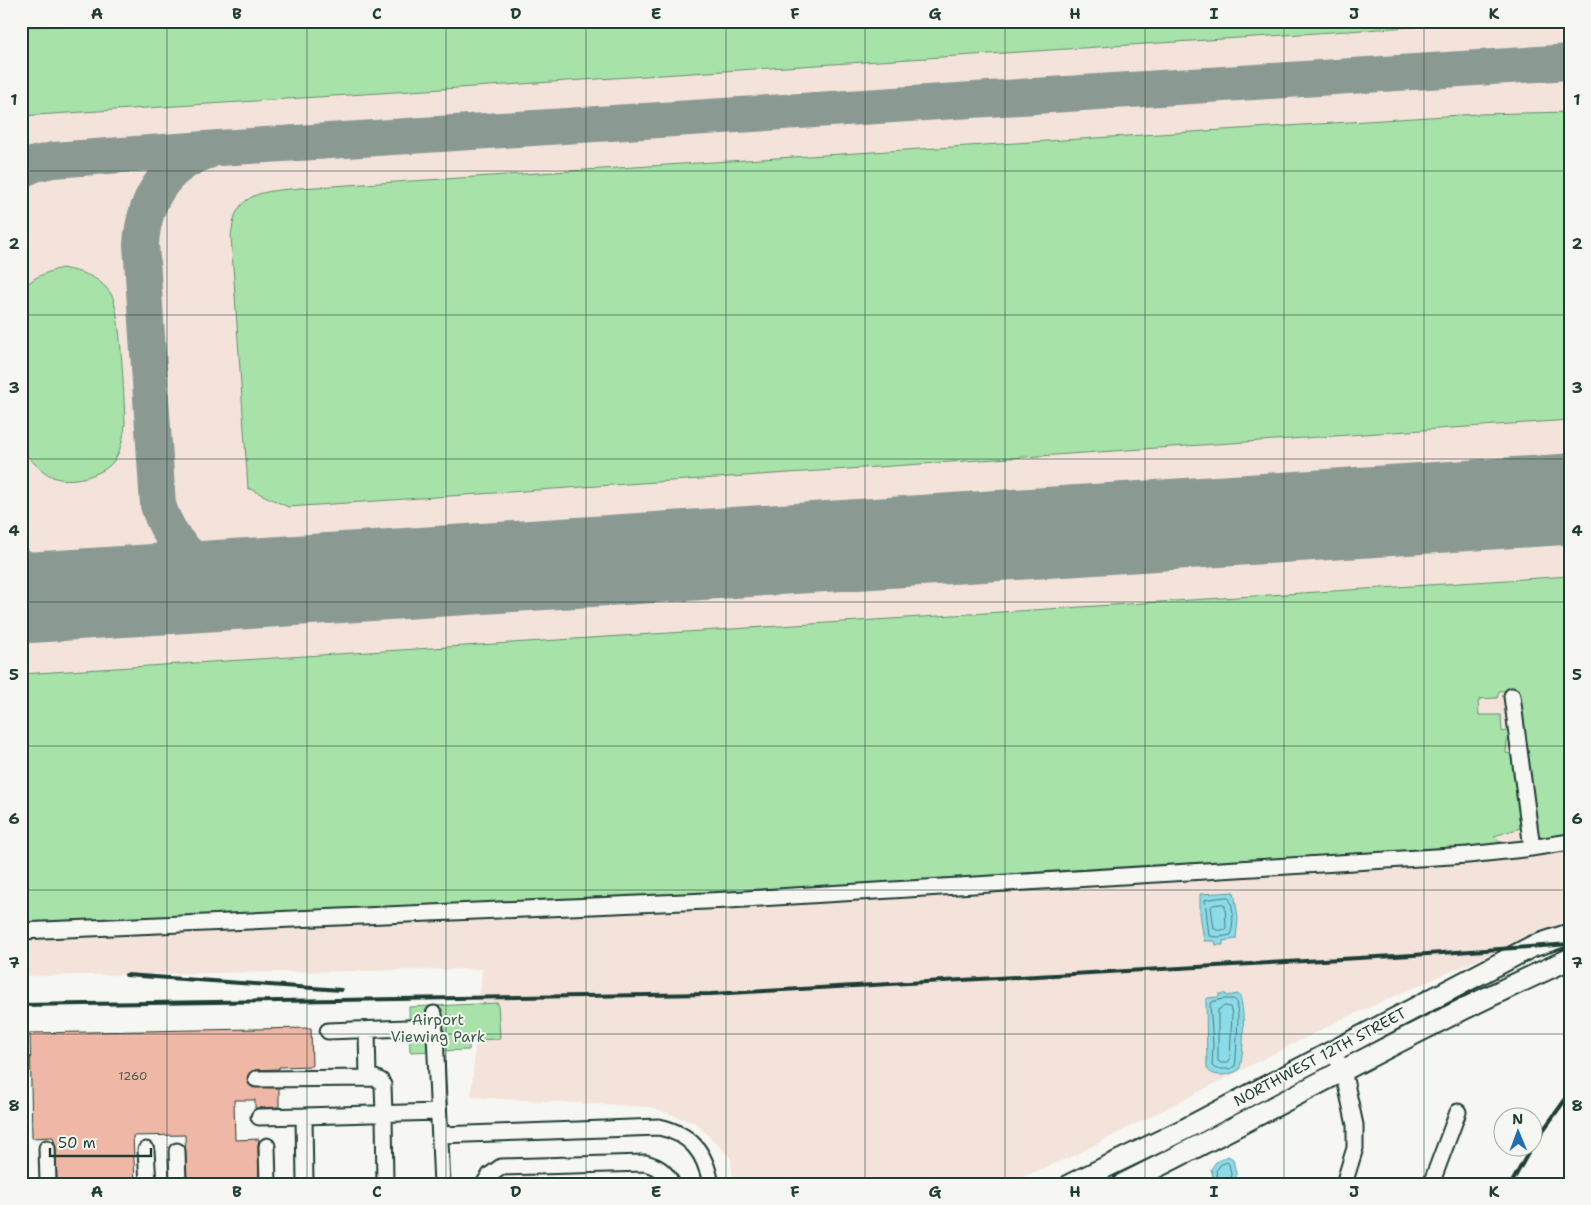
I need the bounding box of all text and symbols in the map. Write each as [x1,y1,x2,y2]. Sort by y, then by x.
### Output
text: A [91,3,103,24]
text: B [232,3,242,24]
text: C [372,3,382,24]
text: D [510,3,522,24]
text: E [651,3,661,24]
text: F [790,3,800,24]
text: G [929,3,942,24]
text: H [1069,3,1081,24]
text: I [1210,3,1219,24]
text: J [1349,3,1359,24]
text: K [1489,3,1500,24]
text: 1 [10,89,18,110]
text: 1 [1573,89,1581,110]
text: 2 [8,233,20,254]
text: 2 [1571,233,1583,254]
text: 3 [8,377,20,398]
text: 3 [1571,377,1583,398]
text: 4 [8,520,20,541]
text: 4 [1571,520,1583,541]
text: 5 [9,664,19,685]
text: 5 [1572,664,1582,685]
text: 6 [8,808,20,829]
text: 6 [1571,808,1583,829]
text: 7 [8,952,20,973]
text: 7 [1571,952,1583,973]
street label: NORTHWEST 12TH STREET [1230,1003,1410,1111]
park label: Airport Viewing Park [391,1010,485,1047]
house number: 1260 [119,1068,147,1084]
text: 8 [8,1095,20,1116]
text: 8 [1571,1095,1583,1116]
north arrow [1494,1108,1544,1158]
text: N [1512,1110,1523,1128]
scale bar [50,1125,151,1157]
text: 50 m [58,1133,96,1153]
text: A [91,1181,103,1202]
text: B [232,1181,242,1202]
text: C [372,1181,382,1202]
text: D [510,1181,522,1202]
text: E [651,1181,661,1202]
text: F [790,1181,800,1202]
text: G [929,1181,942,1202]
text: H [1069,1181,1081,1202]
text: I [1210,1181,1219,1202]
text: J [1349,1181,1359,1202]
text: K [1489,1181,1500,1202]

